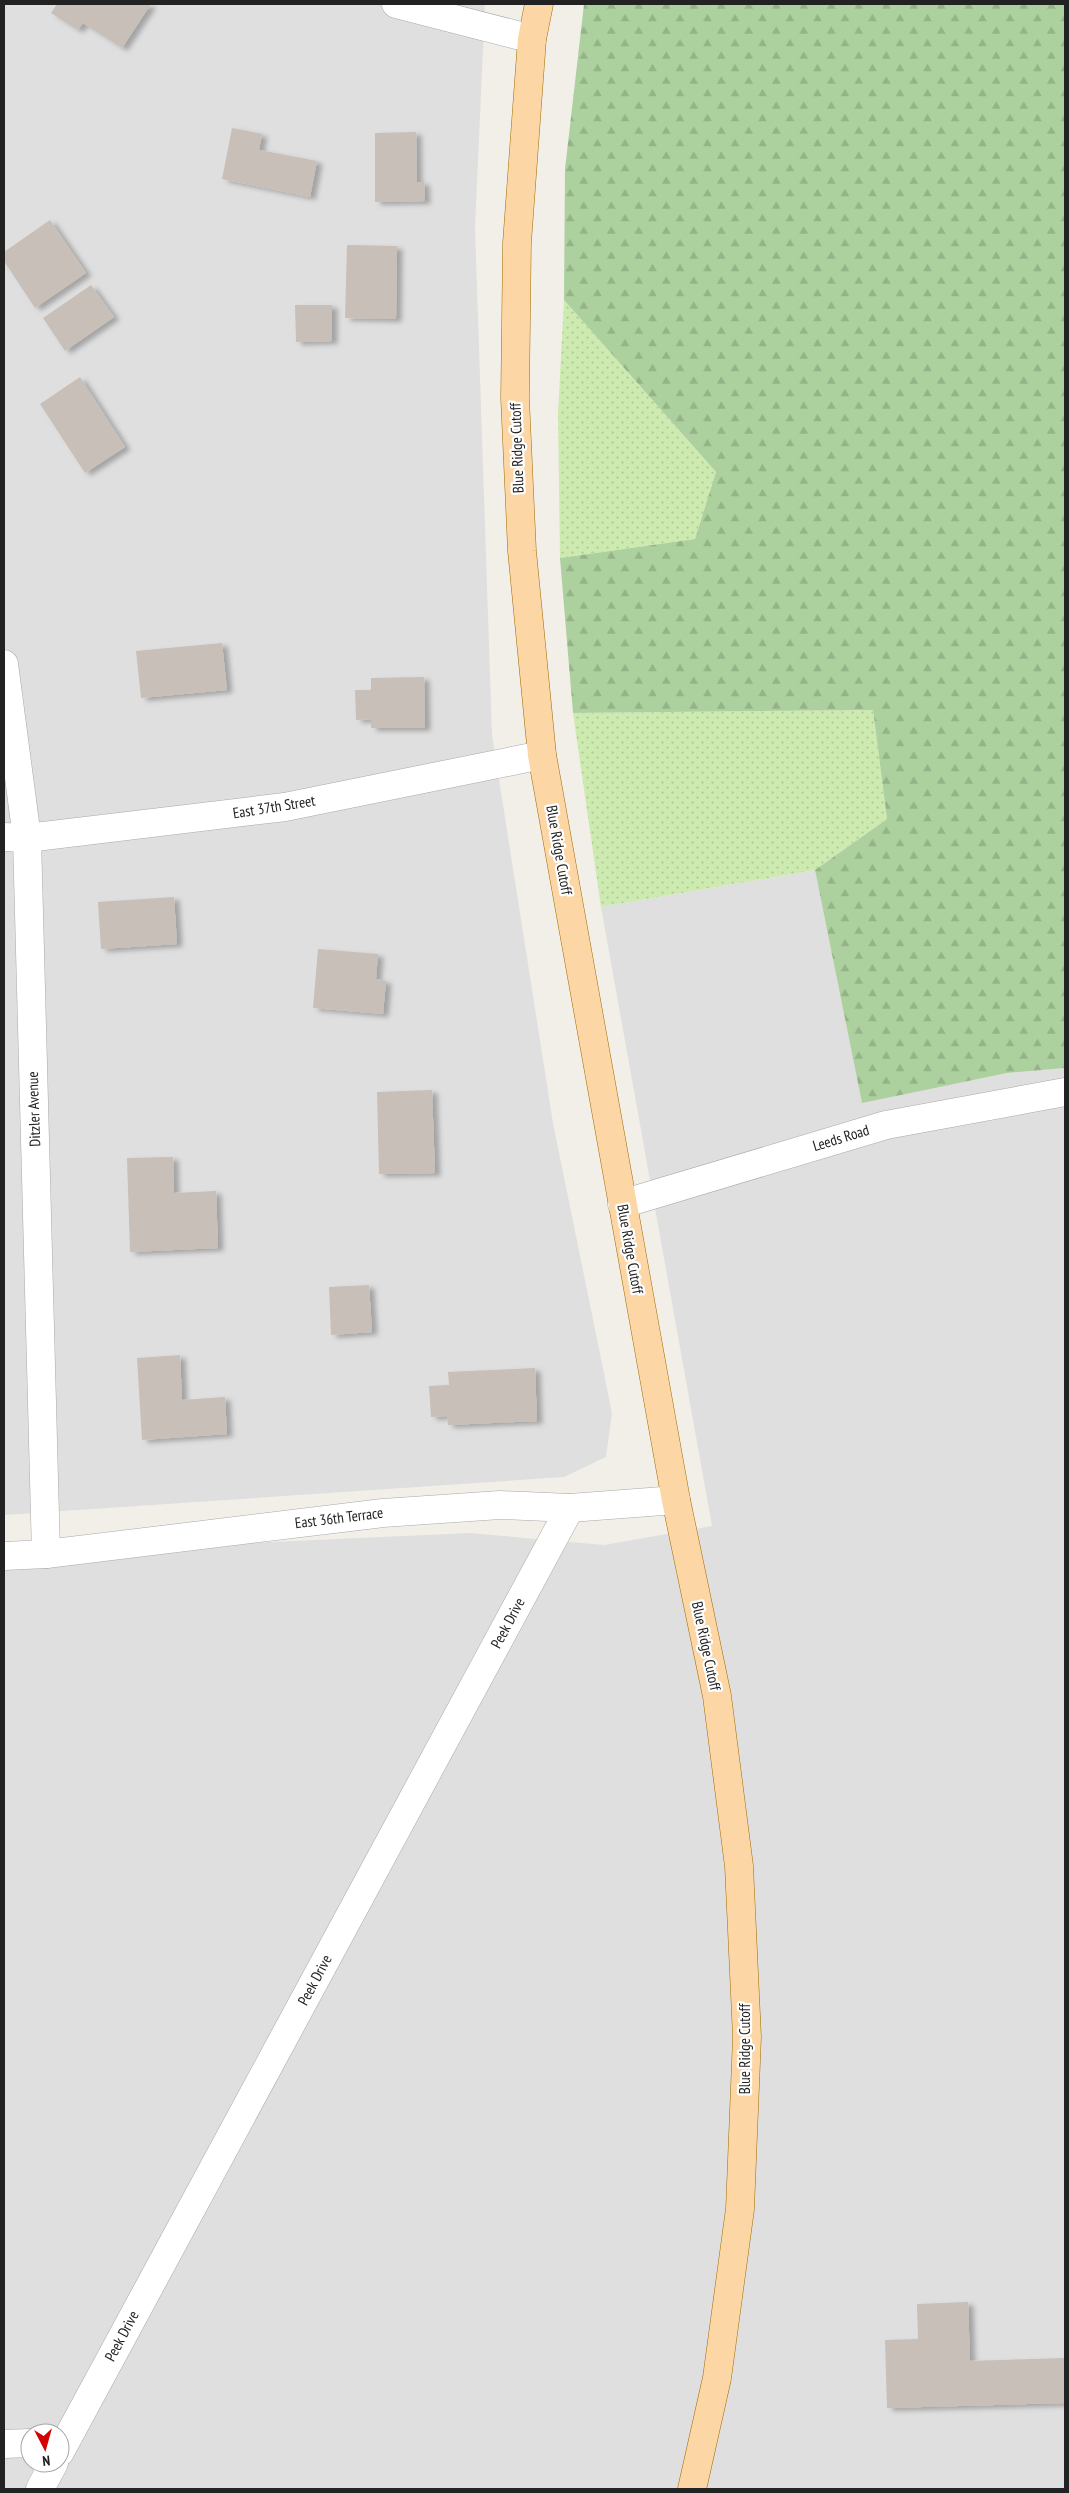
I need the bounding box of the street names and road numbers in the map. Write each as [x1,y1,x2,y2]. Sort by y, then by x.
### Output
street label: Blue Ridge Cutoff [505,401,528,494]
street label: East 37th Street [231,791,316,822]
street label: Blue Ridge Cutoff [542,804,577,897]
street label: Ditzler Avenue [23,1071,44,1147]
street label: Leeds Road [810,1120,871,1155]
street label: Blue Ridge Cutoff [613,1203,648,1296]
street label: East 36th Terrace [294,1503,384,1532]
street label: Peek Drive [486,1594,529,1651]
street label: Blue Ridge Cutoff [688,1600,725,1693]
street label: Peek Drive [293,1951,336,2008]
street label: Blue Ridge Cutoff [735,2003,754,2094]
street label: Peek Drive [100,2307,143,2364]

